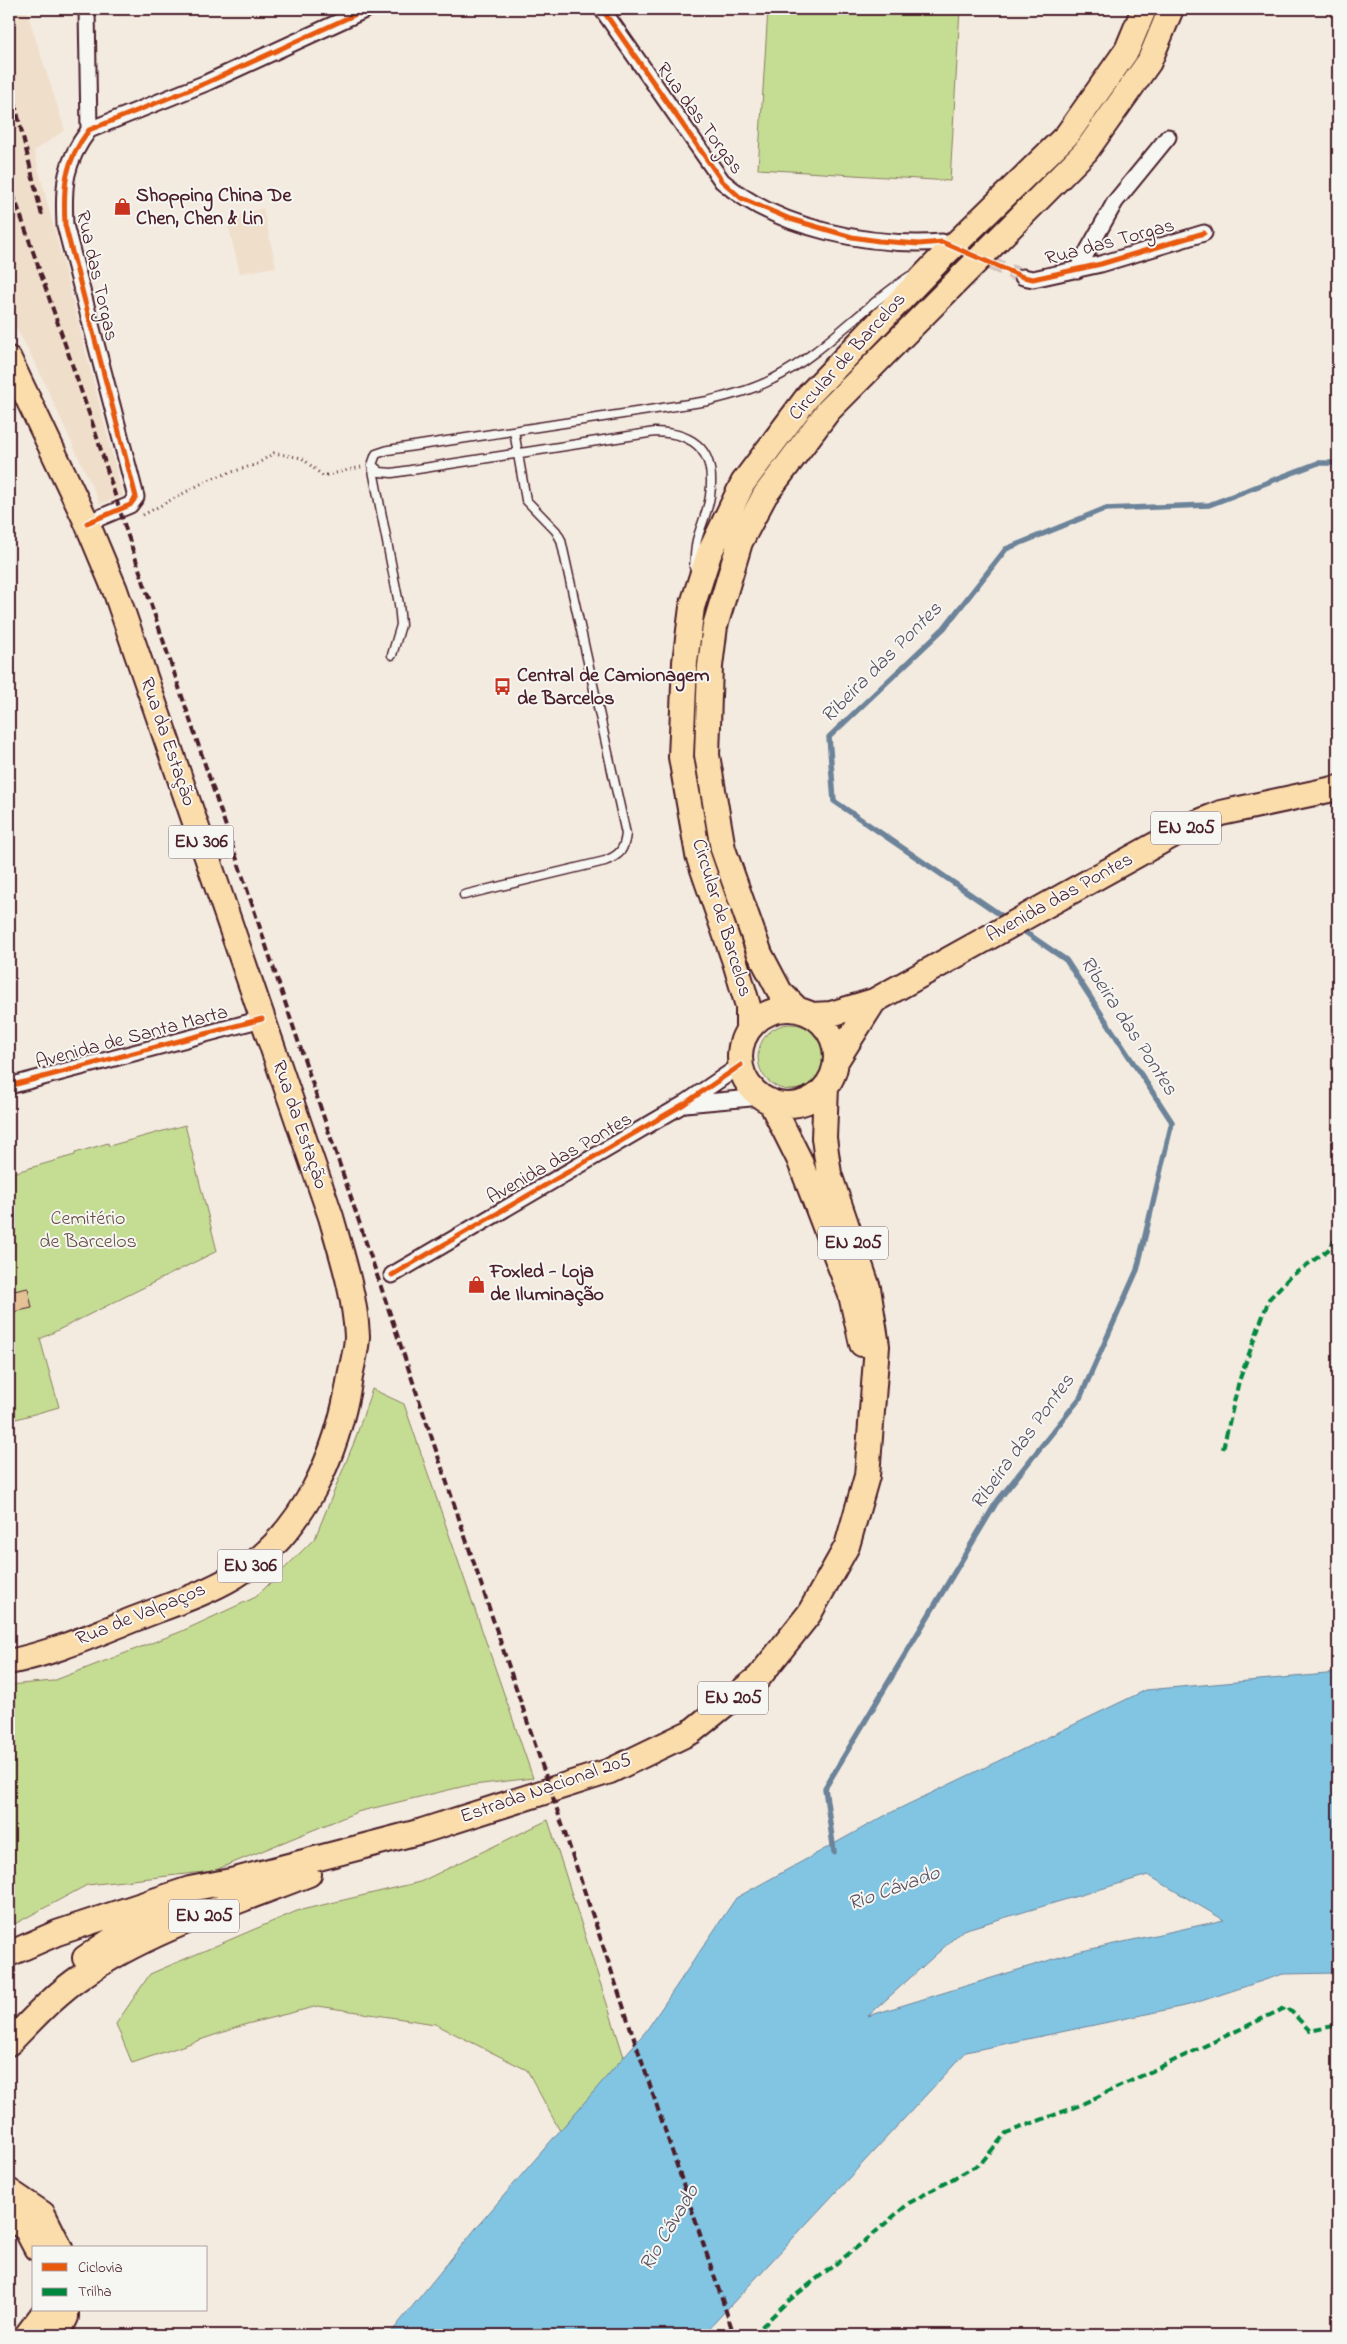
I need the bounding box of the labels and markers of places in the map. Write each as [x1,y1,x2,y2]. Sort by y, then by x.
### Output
place label: Shopping China De Chen, Chen & Lin [136,182,292,234]
shop icon: Shopping China De Chen, Chen & Lin [112,197,132,217]
place label: Central de Camionagem de Barcelos [517,662,710,714]
bus stop icon: Central de Camionagem de Barcelos [493,677,513,697]
place label: Foxled - Loja de Iluminação [489,1258,604,1310]
shop icon: Foxled - Loja de Iluminação [466,1274,486,1294]

